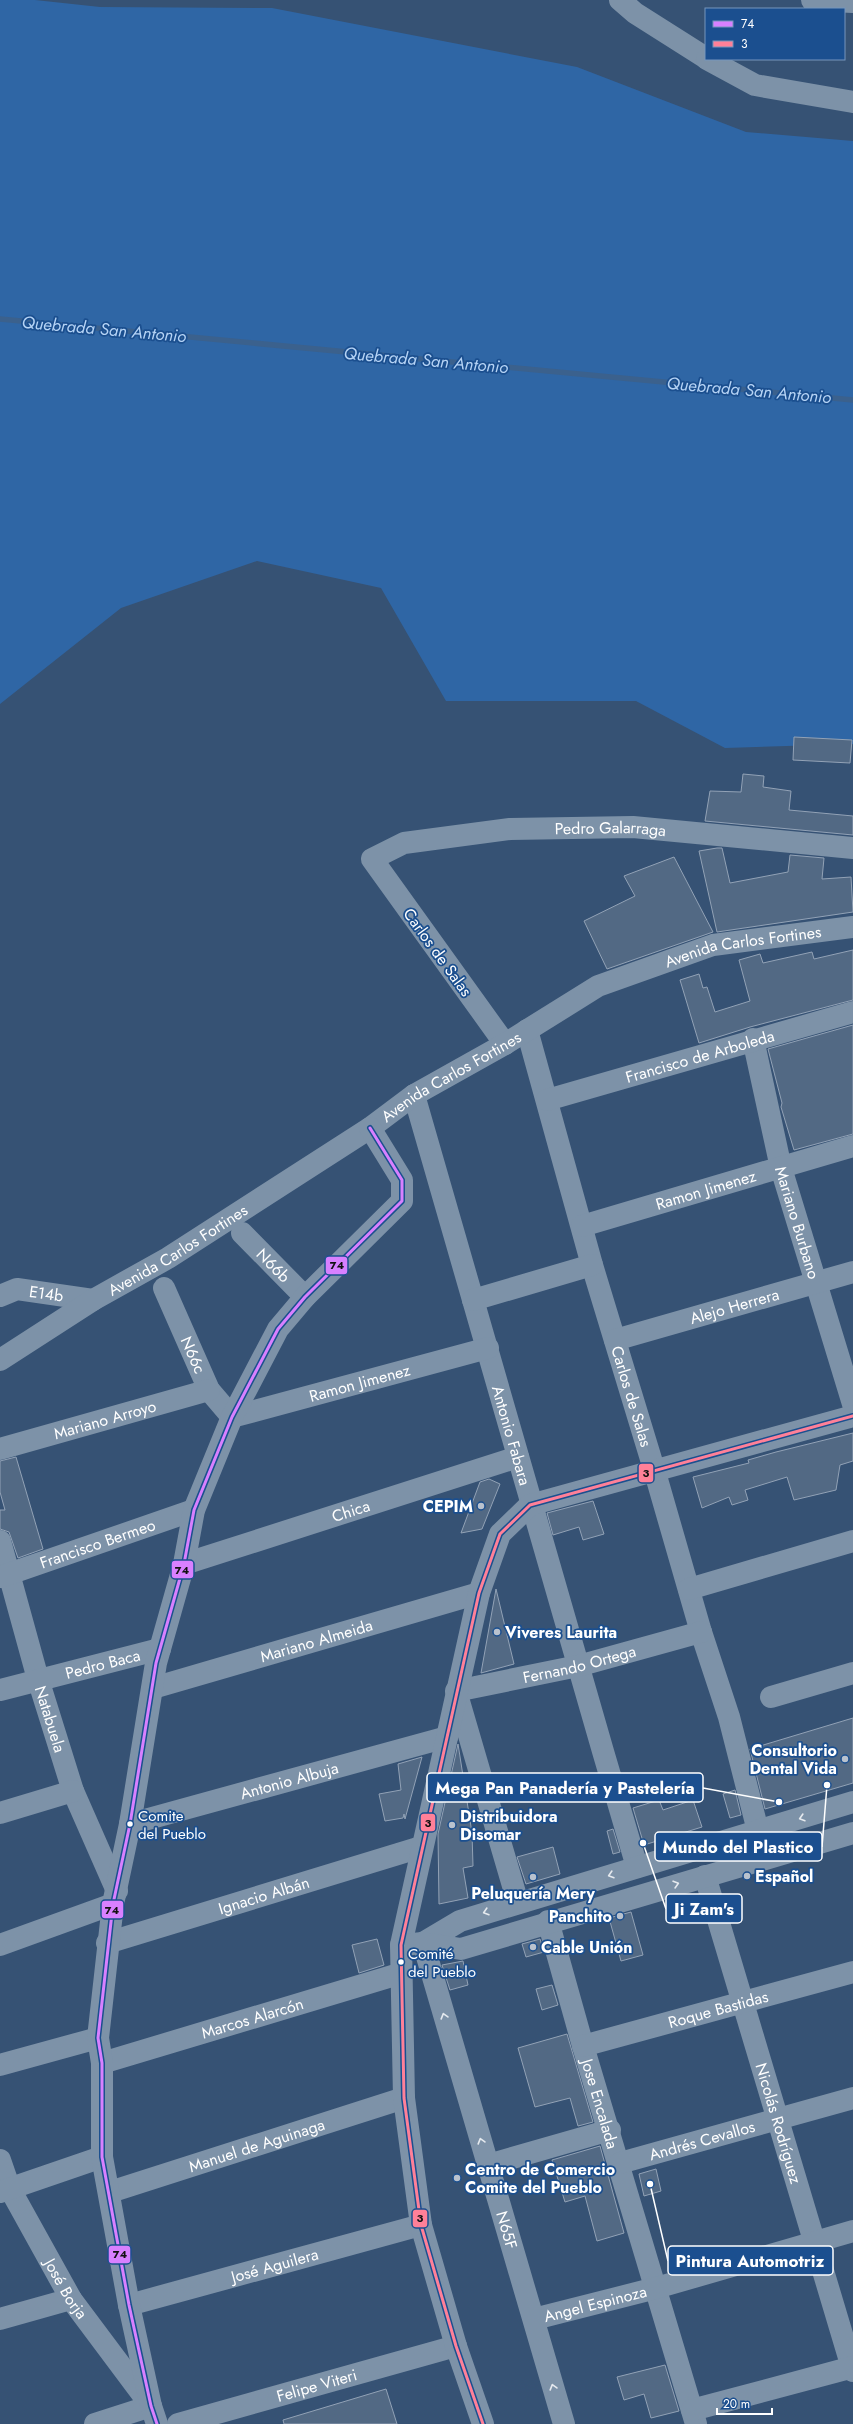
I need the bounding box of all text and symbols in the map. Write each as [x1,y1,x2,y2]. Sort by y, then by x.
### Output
legend [705,8,845,60]
text: 74 [741,15,754,33]
text: 3 [741,35,748,53]
water label: Quebrada San Antonio [21,310,187,348]
water label: Quebrada San Antonio [343,341,509,379]
water label: Quebrada San Antonio [666,371,832,409]
street label: Pedro Galarraga [555,816,667,842]
street label: Carlos de Salas [398,903,478,1001]
street label: Avenida Carlos Fortines [661,920,823,973]
street label: Francisco de Arboleda [623,1024,777,1089]
street label: Avenida Carlos Fortines [376,1026,526,1128]
street label: Mariano Burbano [769,1163,825,1282]
street label: Ramon Jimenez [653,1164,759,1216]
street label: Avenida Carlos Fortines [104,1199,252,1301]
street label: N66b [251,1243,295,1288]
line badge: 74 [325,1256,348,1275]
text: 74 [330,1257,344,1273]
street label: E14b [28,1280,65,1308]
street label: Alejo Herrera [687,1283,782,1330]
street label: N66c [175,1333,211,1377]
street label: Carlos de Salas [605,1343,658,1450]
street label: Ramon Jimenez [307,1358,413,1408]
street label: Antonio Fabara [486,1383,536,1488]
street label: Mariano Arroyo [51,1394,159,1445]
line badge: 3 [638,1463,654,1483]
text: 3 [643,1465,650,1481]
street label: Chica [329,1494,373,1528]
place label: CEPIM [423,1495,473,1518]
marker: CEPIM [476,1501,486,1511]
street label: Francisco Bermeo [37,1513,159,1574]
line badge: 74 [171,1560,194,1579]
text: 74 [175,1562,189,1578]
street label: Mariano Almeida [257,1614,375,1668]
place label: Viveres Laurita [504,1621,617,1644]
marker: Viveres Laurita [492,1627,502,1637]
street label: Fernando Ortega [521,1640,638,1689]
street label: Pedro Baca [63,1644,143,1685]
street label: Natabuela [29,1683,71,1755]
place label: Consultorio Dental Vida [749,1739,837,1780]
marker: Consultorio Dental Vida [840,1754,850,1764]
street label: Antonio Albuja [237,1756,341,1805]
callout: Mega Pan Panadería y Pastelería [427,1773,703,1802]
text: Mega Pan Panadería y Pastelería [435,1776,695,1800]
place label: Comite del Pueblo [138,1805,206,1845]
place label: Distribuidora Disomar [460,1805,558,1846]
line badge: 3 [420,1813,436,1832]
one-way arrow [799,1813,806,1822]
text: 3 [425,1815,432,1831]
marker: Comite del Pueblo [125,1819,135,1829]
marker: Distribuidora Disomar [447,1820,457,1830]
callout: Mundo del Plastico [655,1832,822,1861]
text: Mundo del Plastico [663,1835,813,1859]
place label: Español [755,1865,813,1888]
one-way arrow [607,1870,614,1879]
street label: Ignacio Albán [216,1871,312,1920]
marker: Español [742,1871,752,1881]
marker: Peluquería Mery [528,1872,538,1882]
one-way arrow [672,1880,679,1889]
place label: Peluquería Mery [471,1882,595,1905]
callout: Ji Zam's [666,1894,742,1923]
text: Ji Zam's [671,1897,734,1921]
line badge: 74 [101,1900,124,1919]
text: 74 [105,1902,119,1918]
place label: Panchito [549,1905,612,1928]
one-way arrow [483,1907,490,1916]
marker: Panchito [615,1911,625,1921]
place label: Cable Unión [541,1936,632,1959]
marker: Cable Unión [528,1942,538,1952]
place label: Comité del Pueblo [408,1943,476,1983]
marker: Comité del Pueblo [396,1957,406,1967]
street label: Roque Bastidas [666,1985,771,2034]
street label: Marcos Alarcón [199,1992,306,2045]
one-way arrow [440,2013,449,2020]
street label: Jose Encalada [575,2054,624,2152]
street label: Nicolás Rodríguez [749,2060,808,2187]
street label: Manuel de Aguinaga [186,2113,328,2178]
street label: Andrés Cevallos [646,2115,758,2166]
one-way arrow [477,2138,486,2145]
place label: Centro de Comercio Comite del Pueblo [465,2158,615,2199]
marker: Centro de Comercio Comite del Pueblo [452,2173,462,2183]
street label: N65F [490,2208,523,2252]
line badge: 3 [412,2209,428,2228]
text: 3 [417,2210,424,2226]
street label: José Aguilera [227,2243,321,2289]
line badge: 74 [108,2245,131,2264]
text: 74 [113,2246,127,2262]
callout: Pintura Automotriz [668,2246,833,2275]
text: Pintura Automotriz [676,2249,825,2273]
street label: José Borja [38,2253,93,2324]
street label: Angel Espinoza [541,2280,649,2328]
street label: Felipe Viteri [274,2363,360,2408]
one-way arrow [549,2383,558,2390]
scale bar [717,2390,772,2416]
text: 20 m [723,2395,750,2413]

